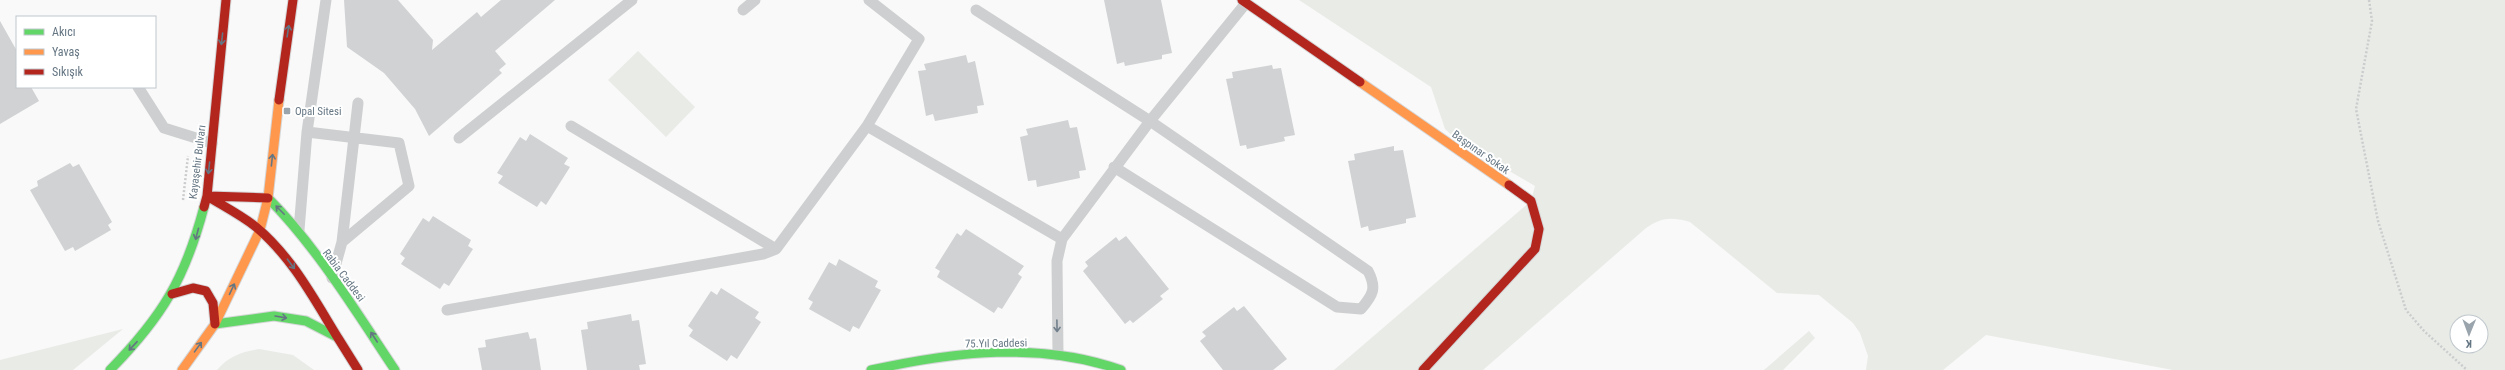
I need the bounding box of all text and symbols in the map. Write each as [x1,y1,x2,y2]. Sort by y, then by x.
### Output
legend [16,16,156,88]
text: Akıcı [52,25,76,39]
one-way arrow [284,25,292,38]
one-way arrow [219,32,226,45]
text: Yavaş [52,45,80,59]
text: Sıkışık [52,65,84,79]
place label: Opal Sitesi [295,105,342,118]
marker: Opal Sitesi [282,106,292,116]
street label: Kayaşehir Bulvarı [187,124,208,200]
street label: Başpınar Sokak [1449,128,1512,177]
one-way arrow [269,154,276,167]
one-way arrow [205,161,213,174]
one-way arrow [275,205,285,215]
one-way arrow [193,227,200,240]
street label: Rabia Caddesi [320,247,367,304]
one-way arrow [287,258,295,269]
one-way arrow [229,283,236,295]
one-way arrow [275,313,288,321]
north arrow [2449,314,2489,354]
one-way arrow [1054,319,1061,332]
one-way arrow [370,332,378,343]
street label: 75.Yıl Caddesi [965,336,1027,351]
text: K [2465,337,2472,350]
one-way arrow [129,341,138,351]
one-way arrow [194,342,203,353]

